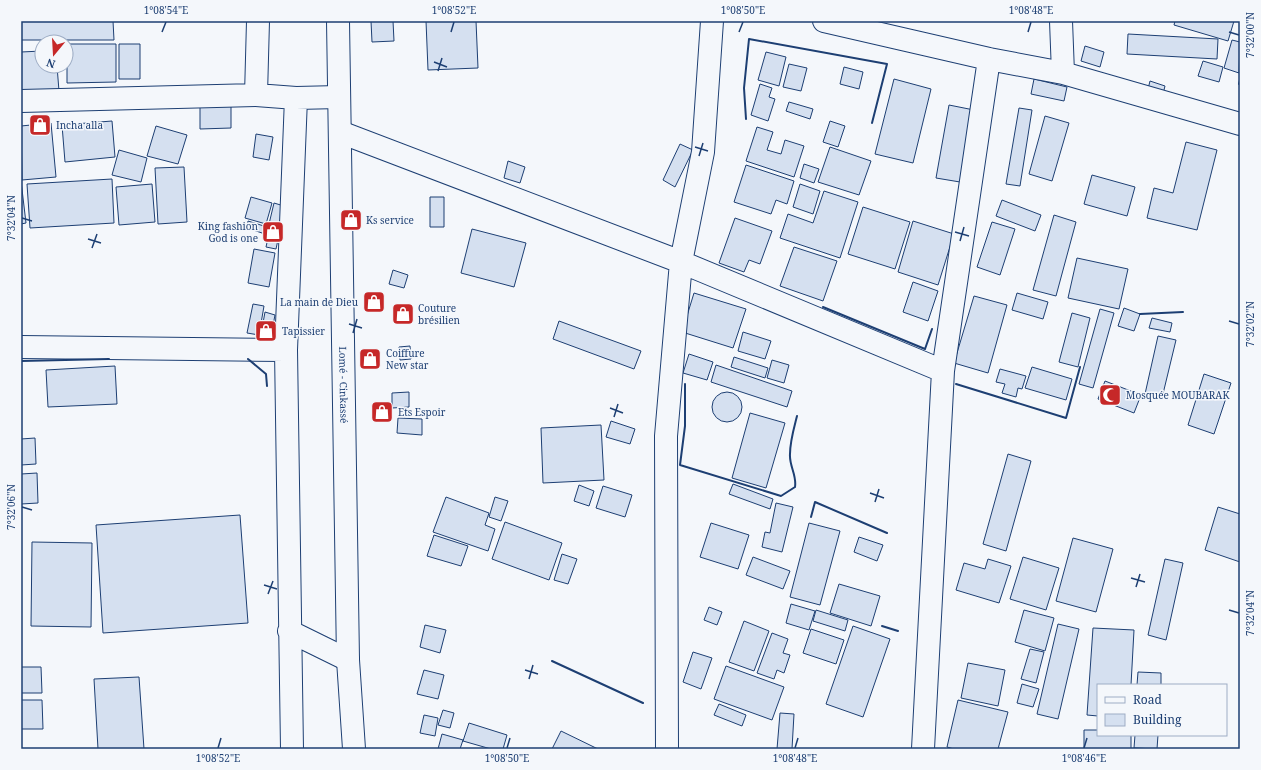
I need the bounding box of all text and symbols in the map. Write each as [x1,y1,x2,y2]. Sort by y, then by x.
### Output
text: 1°08'54"E [144,3,188,17]
text: 1°08'52"E [432,3,476,17]
text: 1°08'50"E [721,3,765,17]
text: 1°08'48"E [1009,3,1053,17]
text: 7°32'00"N [1243,12,1257,58]
north arrow [34,34,74,74]
text: N [44,55,57,72]
shop icon: Incha alla [27,112,53,138]
place label: Incha alla [56,118,103,132]
text: 7°32'04"N [4,195,18,241]
shop icon: Ks service [338,207,364,233]
place label: Ks service [366,213,414,227]
place label: King fashion God is one [198,219,259,245]
shop icon: King fashion God is one [260,219,286,245]
shop icon: La main de Dieu [361,289,387,315]
place label: La main de Dieu [280,295,359,309]
shop icon: Couture brésilien [390,301,416,327]
place label: Couture brésilien [418,301,461,327]
text: 7°32'02"N [1243,301,1257,347]
shop icon: Tapissier [253,318,279,344]
place label: Tapissier [282,324,325,338]
street label: Lomé - Cinkassé [336,346,351,423]
shop icon: Coiffure New star [357,346,383,372]
place label: Coiffure New star [386,346,429,372]
mosque icon: Mosquée MOUBARAK [1097,382,1123,408]
place label: Mosquée MOUBARAK [1126,388,1230,402]
shop icon: Ets Espoir [369,399,395,425]
place label: Ets Espoir [398,405,446,419]
text: 7°32'06"N [4,484,18,530]
text: 7°32'04"N [1243,590,1257,636]
legend [1097,684,1227,736]
text: Road [1133,691,1163,708]
text: Building [1133,711,1182,728]
text: 1°08'52"E [196,751,240,765]
text: 1°08'50"E [485,751,529,765]
text: 1°08'48"E [773,751,817,765]
text: 1°08'46"E [1062,751,1106,765]

